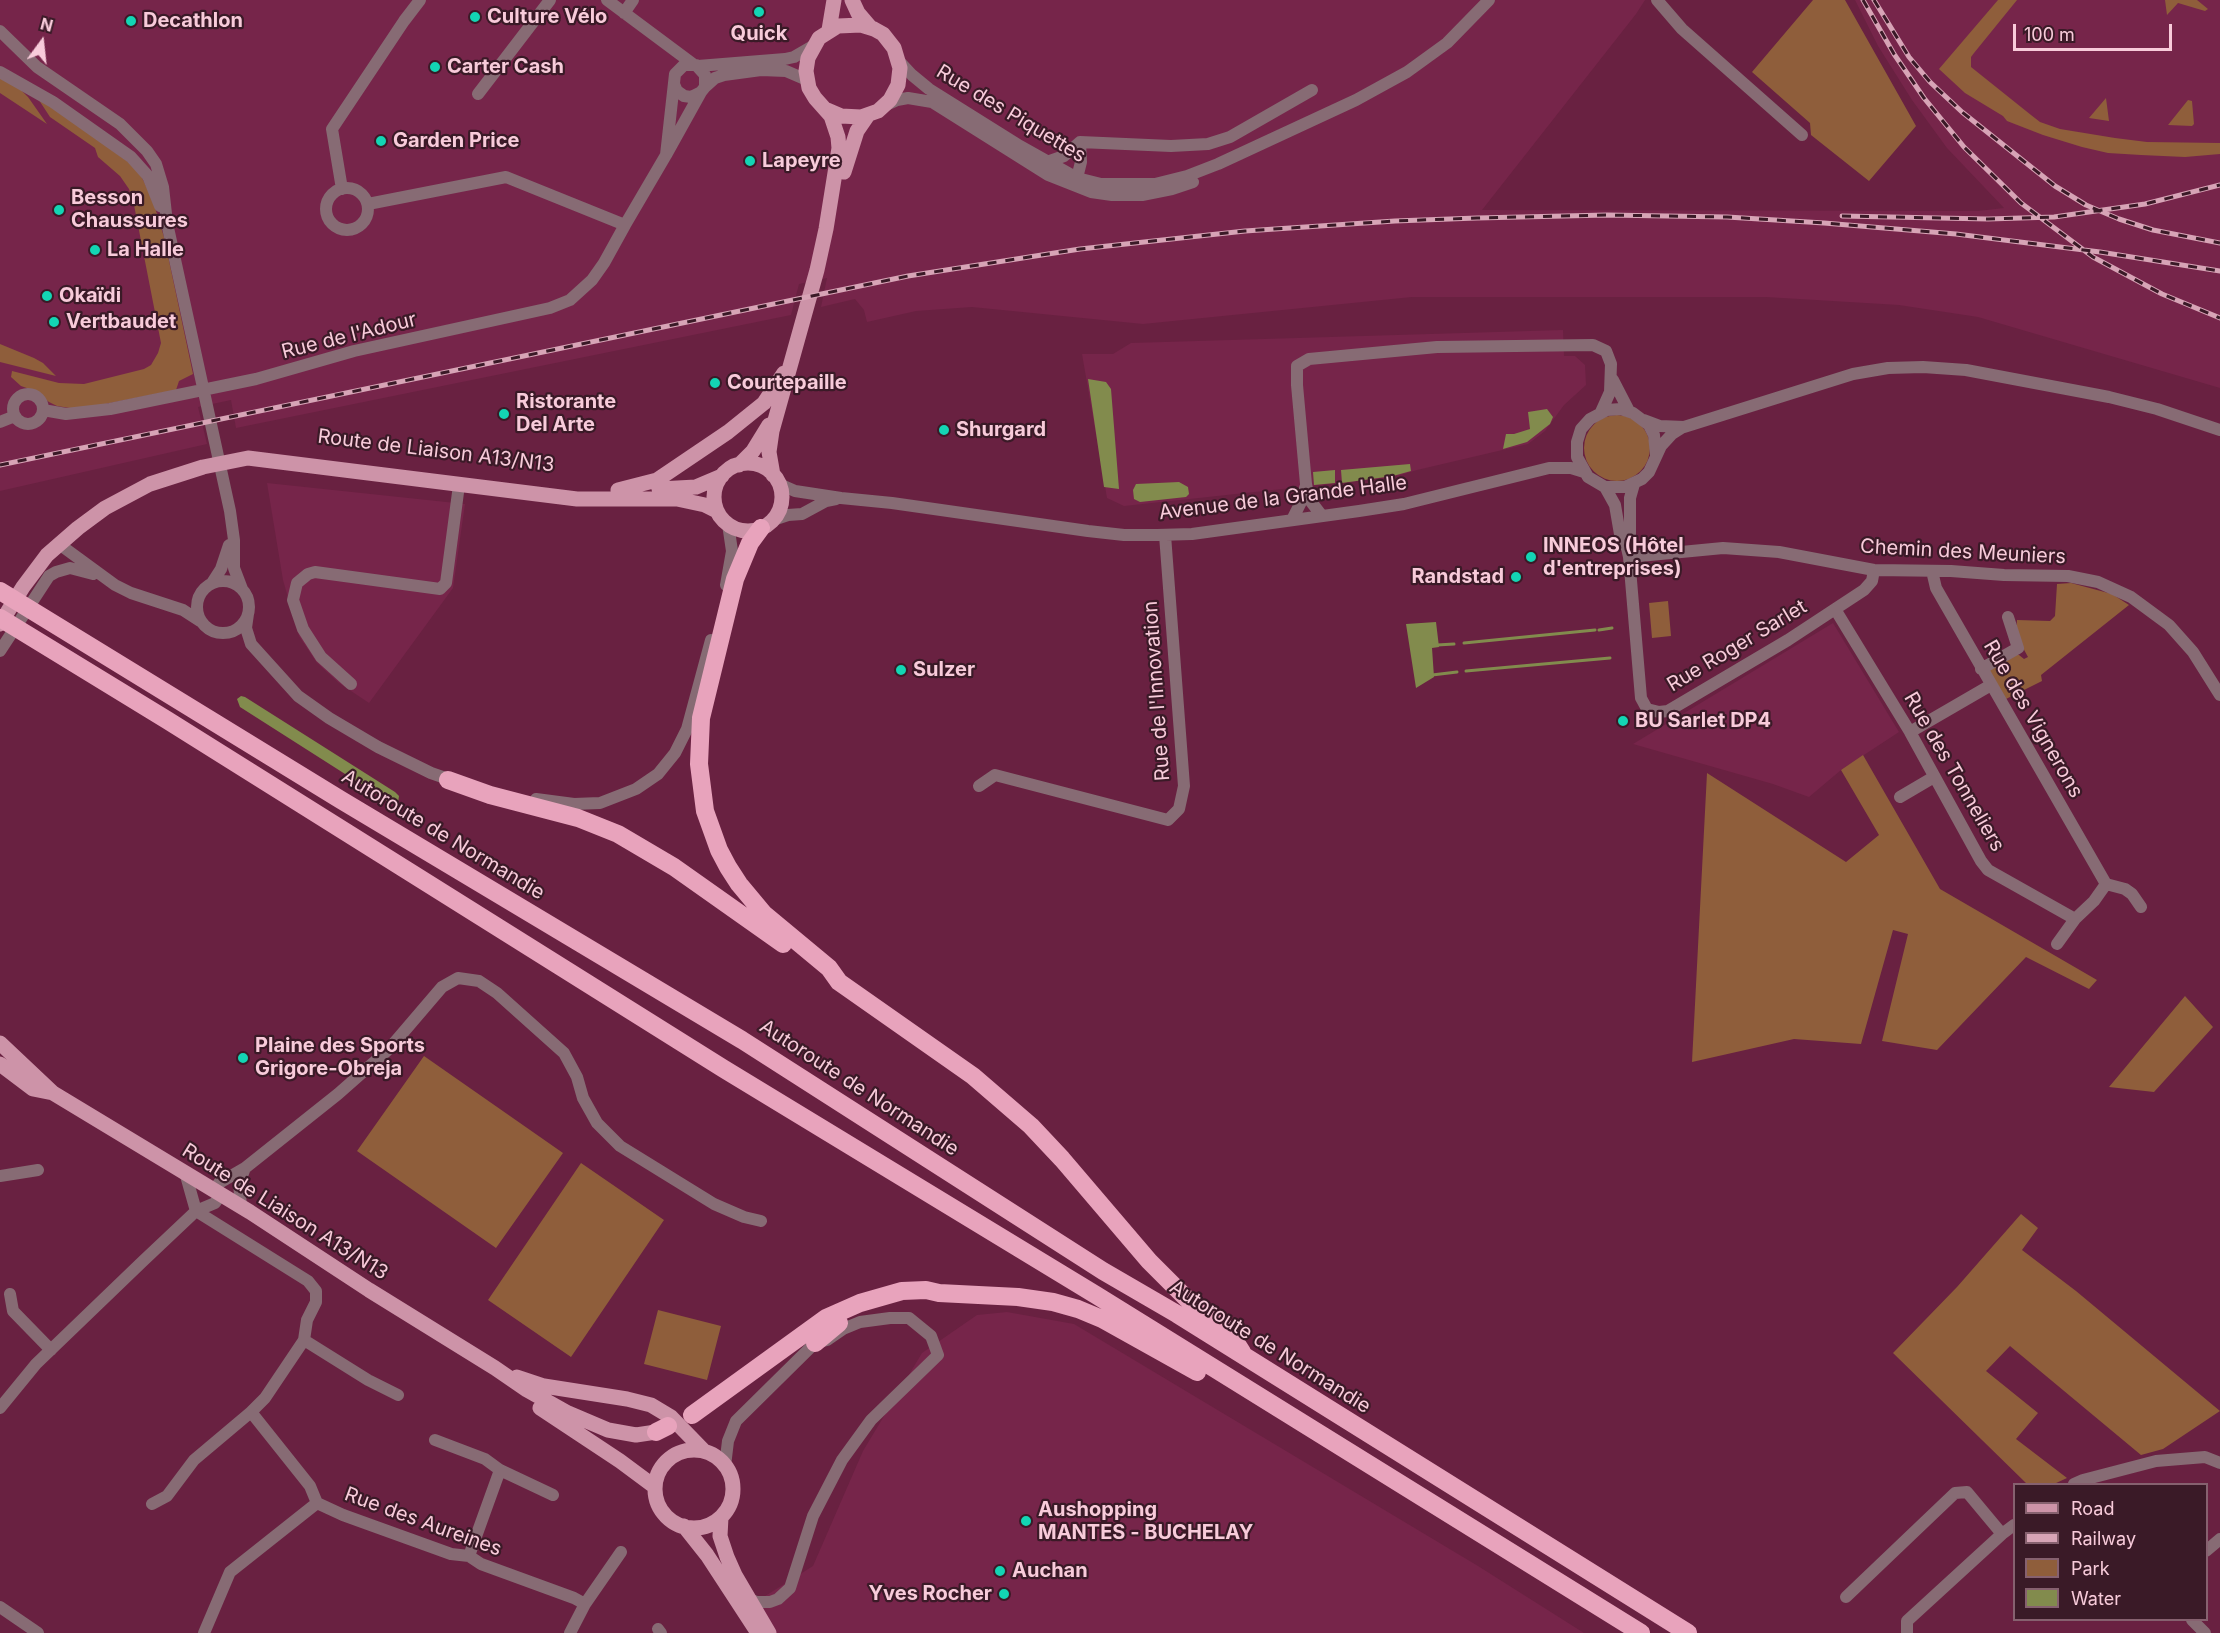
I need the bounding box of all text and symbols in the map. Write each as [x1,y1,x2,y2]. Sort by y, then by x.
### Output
place label: Culture Vélo [487,5,607,29]
marker: Quick [752,5,766,19]
place label: Decathlon [143,9,243,33]
marker: Culture Vélo [468,10,482,24]
north arrow [12,12,72,72]
scale bar [2016,12,2175,50]
text: N [38,13,55,36]
marker: Decathlon [124,14,138,28]
place label: Quick [731,22,787,46]
text: 100 m [2024,24,2075,45]
place label: Carter Cash [447,55,564,79]
marker: Carter Cash [428,60,442,74]
street label: Rue des Piquettes [932,60,1090,168]
place label: Garden Price [393,129,519,153]
marker: Garden Price [374,134,388,148]
place label: Lapeyre [762,149,841,173]
marker: Lapeyre [743,154,757,168]
place label: Besson Chaussures [71,186,188,233]
marker: Besson Chaussures [52,203,66,217]
place label: La Halle [107,238,184,262]
marker: La Halle [88,243,102,257]
place label: Okaïdi [59,284,121,308]
marker: Okaïdi [40,289,54,303]
street label: Rue de l'Adour [279,308,419,364]
place label: Vertbaudet [66,310,176,334]
marker: Vertbaudet [47,315,61,329]
place label: Courtepaille [727,371,847,395]
marker: Courtepaille [708,376,722,390]
place label: Ristorante Del Arte [516,390,616,437]
marker: Ristorante Del Arte [497,407,511,421]
place label: Shurgard [956,418,1046,442]
marker: Shurgard [937,423,951,437]
street label: Route de Liaison A13/N13 [316,425,556,477]
street label: Avenue de la Grande Halle [1158,471,1408,525]
place label: INNEOS (Hôtel d'entreprises) [1543,534,1684,581]
street label: Chemin des Meuniers [1860,535,2066,569]
marker: INNEOS (Hôtel d'entreprises) [1524,550,1538,564]
place label: Randstad [1411,565,1504,589]
marker: Randstad [1509,570,1523,584]
street label: Rue Roger Sarlet [1663,595,1811,697]
street label: Rue de l'Innovation [1139,600,1175,782]
street label: Rue des Vignerons [1978,636,2088,802]
place label: Sulzer [913,658,975,682]
marker: Sulzer [894,663,908,677]
street label: Rue des Tonneliers [1899,688,2009,856]
place label: BU Sarlet DP4 [1635,709,1771,733]
marker: BU Sarlet DP4 [1616,714,1630,728]
street label: Autoroute de Normandie [337,765,549,905]
street label: Autoroute de Normandie [755,1015,963,1161]
place label: Plaine des Sports Grigore-Obreja [255,1034,425,1081]
marker: Plaine des Sports Grigore-Obreja [236,1051,250,1065]
street label: Route de Liaison A13/N13 [178,1139,392,1285]
street label: Autoroute de Normandie [1165,1275,1375,1419]
street label: Rue des Aureines [341,1482,505,1562]
legend [2013,1483,2208,1621]
place label: Aushopping MANTES - BUCHELAY [1038,1498,1253,1545]
text: Road [2071,1498,2114,1519]
marker: Aushopping MANTES - BUCHELAY [1019,1514,1033,1528]
text: Railway [2071,1528,2136,1549]
text: Park [2071,1558,2110,1579]
place label: Auchan [1012,1559,1088,1583]
marker: Auchan [993,1564,1007,1578]
place label: Yves Rocher [868,1582,992,1606]
marker: Yves Rocher [997,1587,1011,1601]
text: Water [2071,1588,2121,1609]

